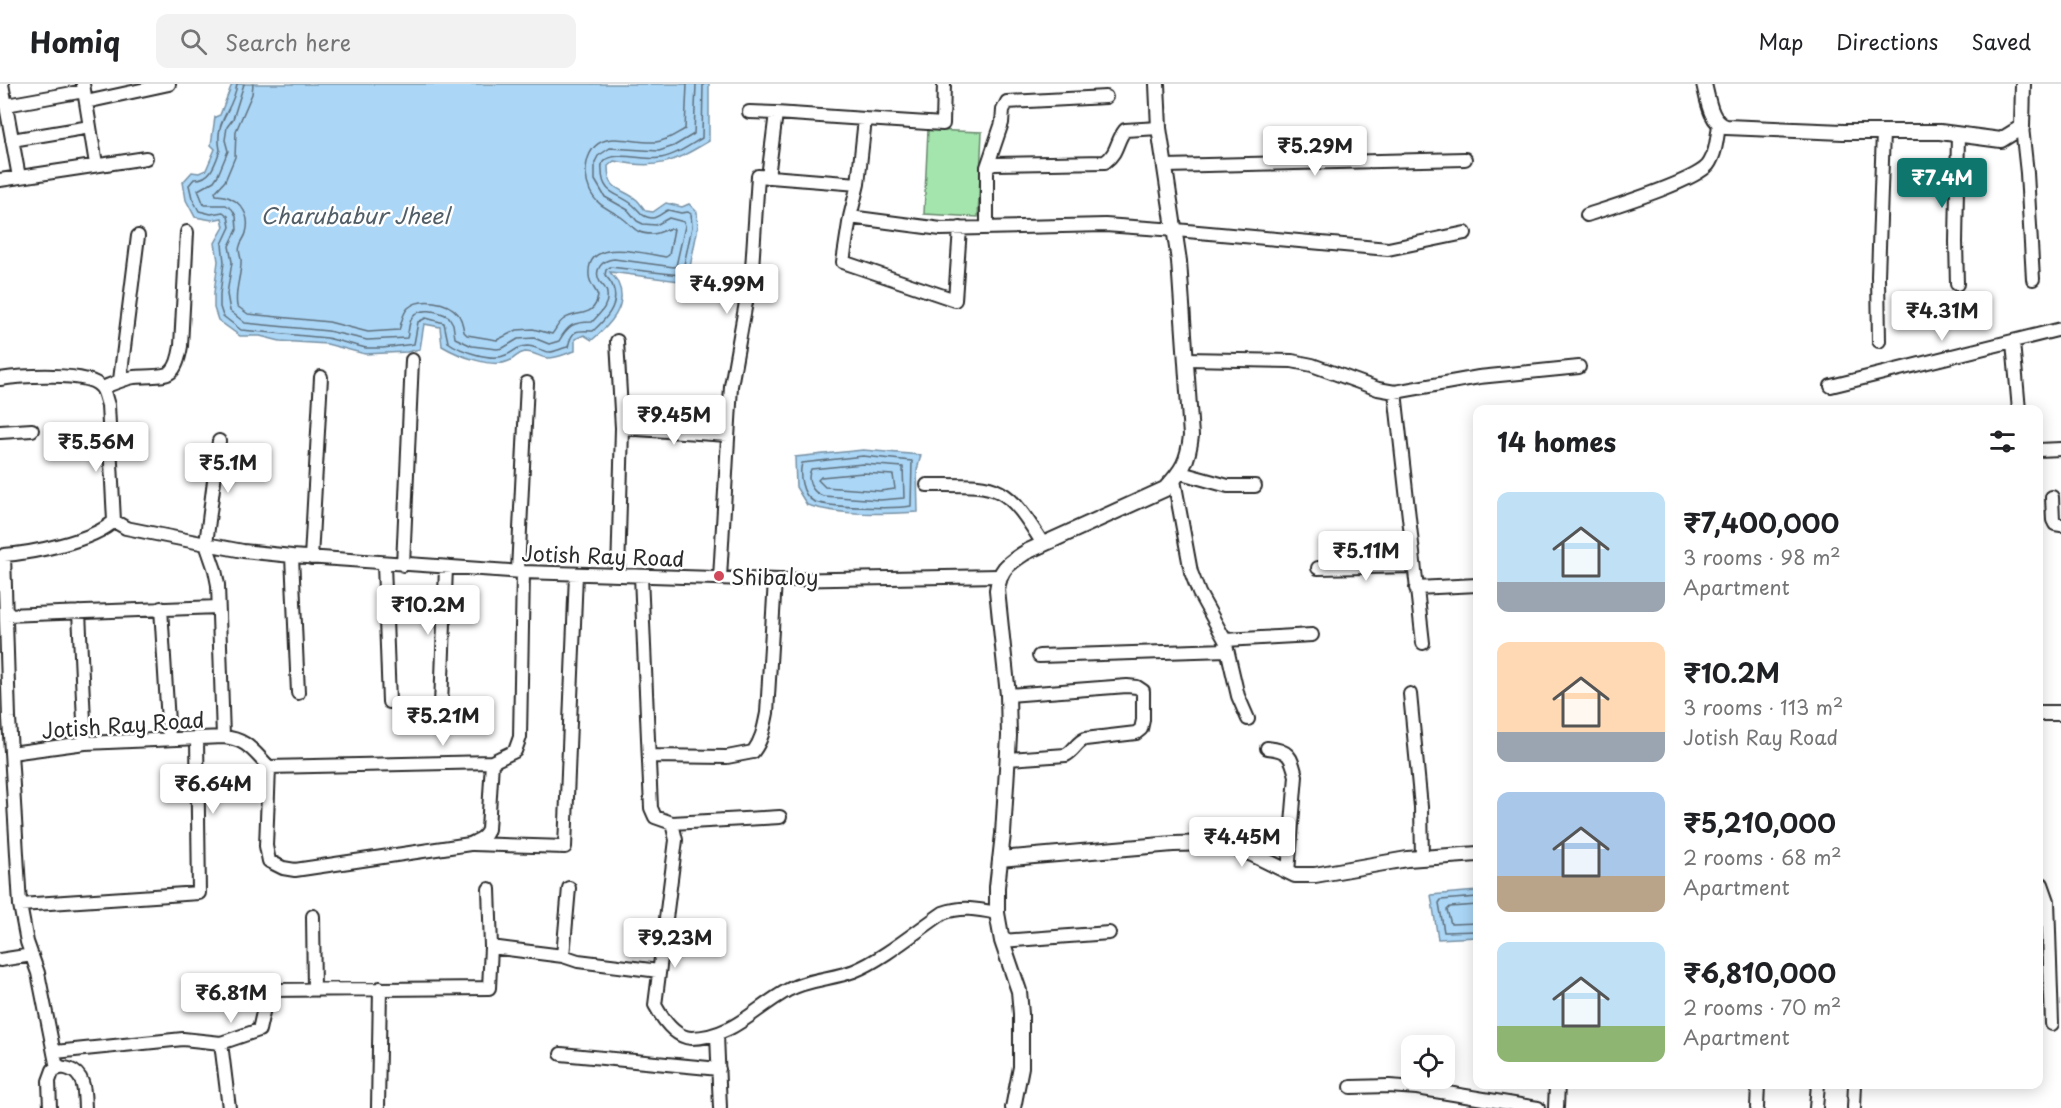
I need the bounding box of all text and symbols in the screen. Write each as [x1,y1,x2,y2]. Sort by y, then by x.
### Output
search box [156,14,576,68]
text: Homiq [30,20,120,63]
icon: search [177,25,210,58]
text: Search here [225,25,351,58]
text: Map [1758,25,1803,57]
text: Directions [1836,25,1938,57]
text: Saved [1971,25,2031,57]
pin: ₹5.29M [1266,126,1364,177]
text: ₹5.29M [1277,130,1353,160]
pin: ₹7.4M [1900,158,1984,209]
text: ₹7.4M [1911,162,1973,192]
water label: Charubabur Jheel [261,198,452,231]
pin: ₹4.99M [678,264,776,315]
text: ₹4.99M [689,268,765,298]
pin: ₹4.31M [1893,291,1991,342]
text: ₹4.31M [1905,295,1979,325]
pin: ₹9.45M [625,395,723,446]
text: ₹9.45M [637,399,711,429]
pin: ₹5.56M [47,422,145,473]
text: 14 homes [1497,422,1616,461]
icon: filters [1986,425,2019,458]
text: ₹5.56M [58,426,134,456]
pin: ₹5.1M [186,443,270,494]
text: ₹5.1M [199,447,257,477]
text: ₹7,400,000 [1683,503,1839,542]
icon: home [1545,516,1617,588]
pin: ₹5.11M [1317,531,1415,582]
text: ₹5.11M [1332,535,1400,565]
street label: Jotish Ray Road [521,536,685,574]
text: 3 rooms · 98 m² [1683,542,1841,572]
place label: Shibaloy [731,560,818,592]
marker: Shibaloy [712,569,726,583]
text: Apartment [1683,572,1790,602]
pin: ₹10.2M [379,585,477,636]
text: ₹10.2M [391,589,465,619]
text: ₹10.2M [1683,653,1780,692]
icon: home [1545,666,1617,738]
text: 3 rooms · 113 m² [1683,692,1843,722]
pin: ₹5.21M [394,696,492,747]
text: ₹5.21M [406,700,480,730]
street label: Jotish Ray Road [41,702,205,746]
text: Jotish Ray Road [1683,722,1838,752]
pin: ₹6.64M [164,764,262,815]
text: ₹6.64M [174,768,252,798]
text: ₹5,210,000 [1683,803,1836,842]
icon: home [1545,816,1617,888]
pin: ₹4.45M [1193,817,1291,868]
text: ₹4.45M [1203,821,1281,851]
text: 2 rooms · 68 m² [1683,842,1842,872]
text: Apartment [1683,872,1790,902]
pin: ₹9.23M [626,918,724,969]
text: ₹9.23M [637,922,713,952]
text: ₹6,810,000 [1683,953,1836,992]
icon: home [1545,966,1617,1038]
pin: ₹6.81M [182,973,280,1024]
text: ₹6.81M [195,977,267,1007]
text: 2 rooms · 70 m² [1683,992,1841,1022]
text: Apartment [1683,1022,1790,1052]
map controls [1401,1035,1455,1089]
button: locate [1401,1035,1455,1089]

